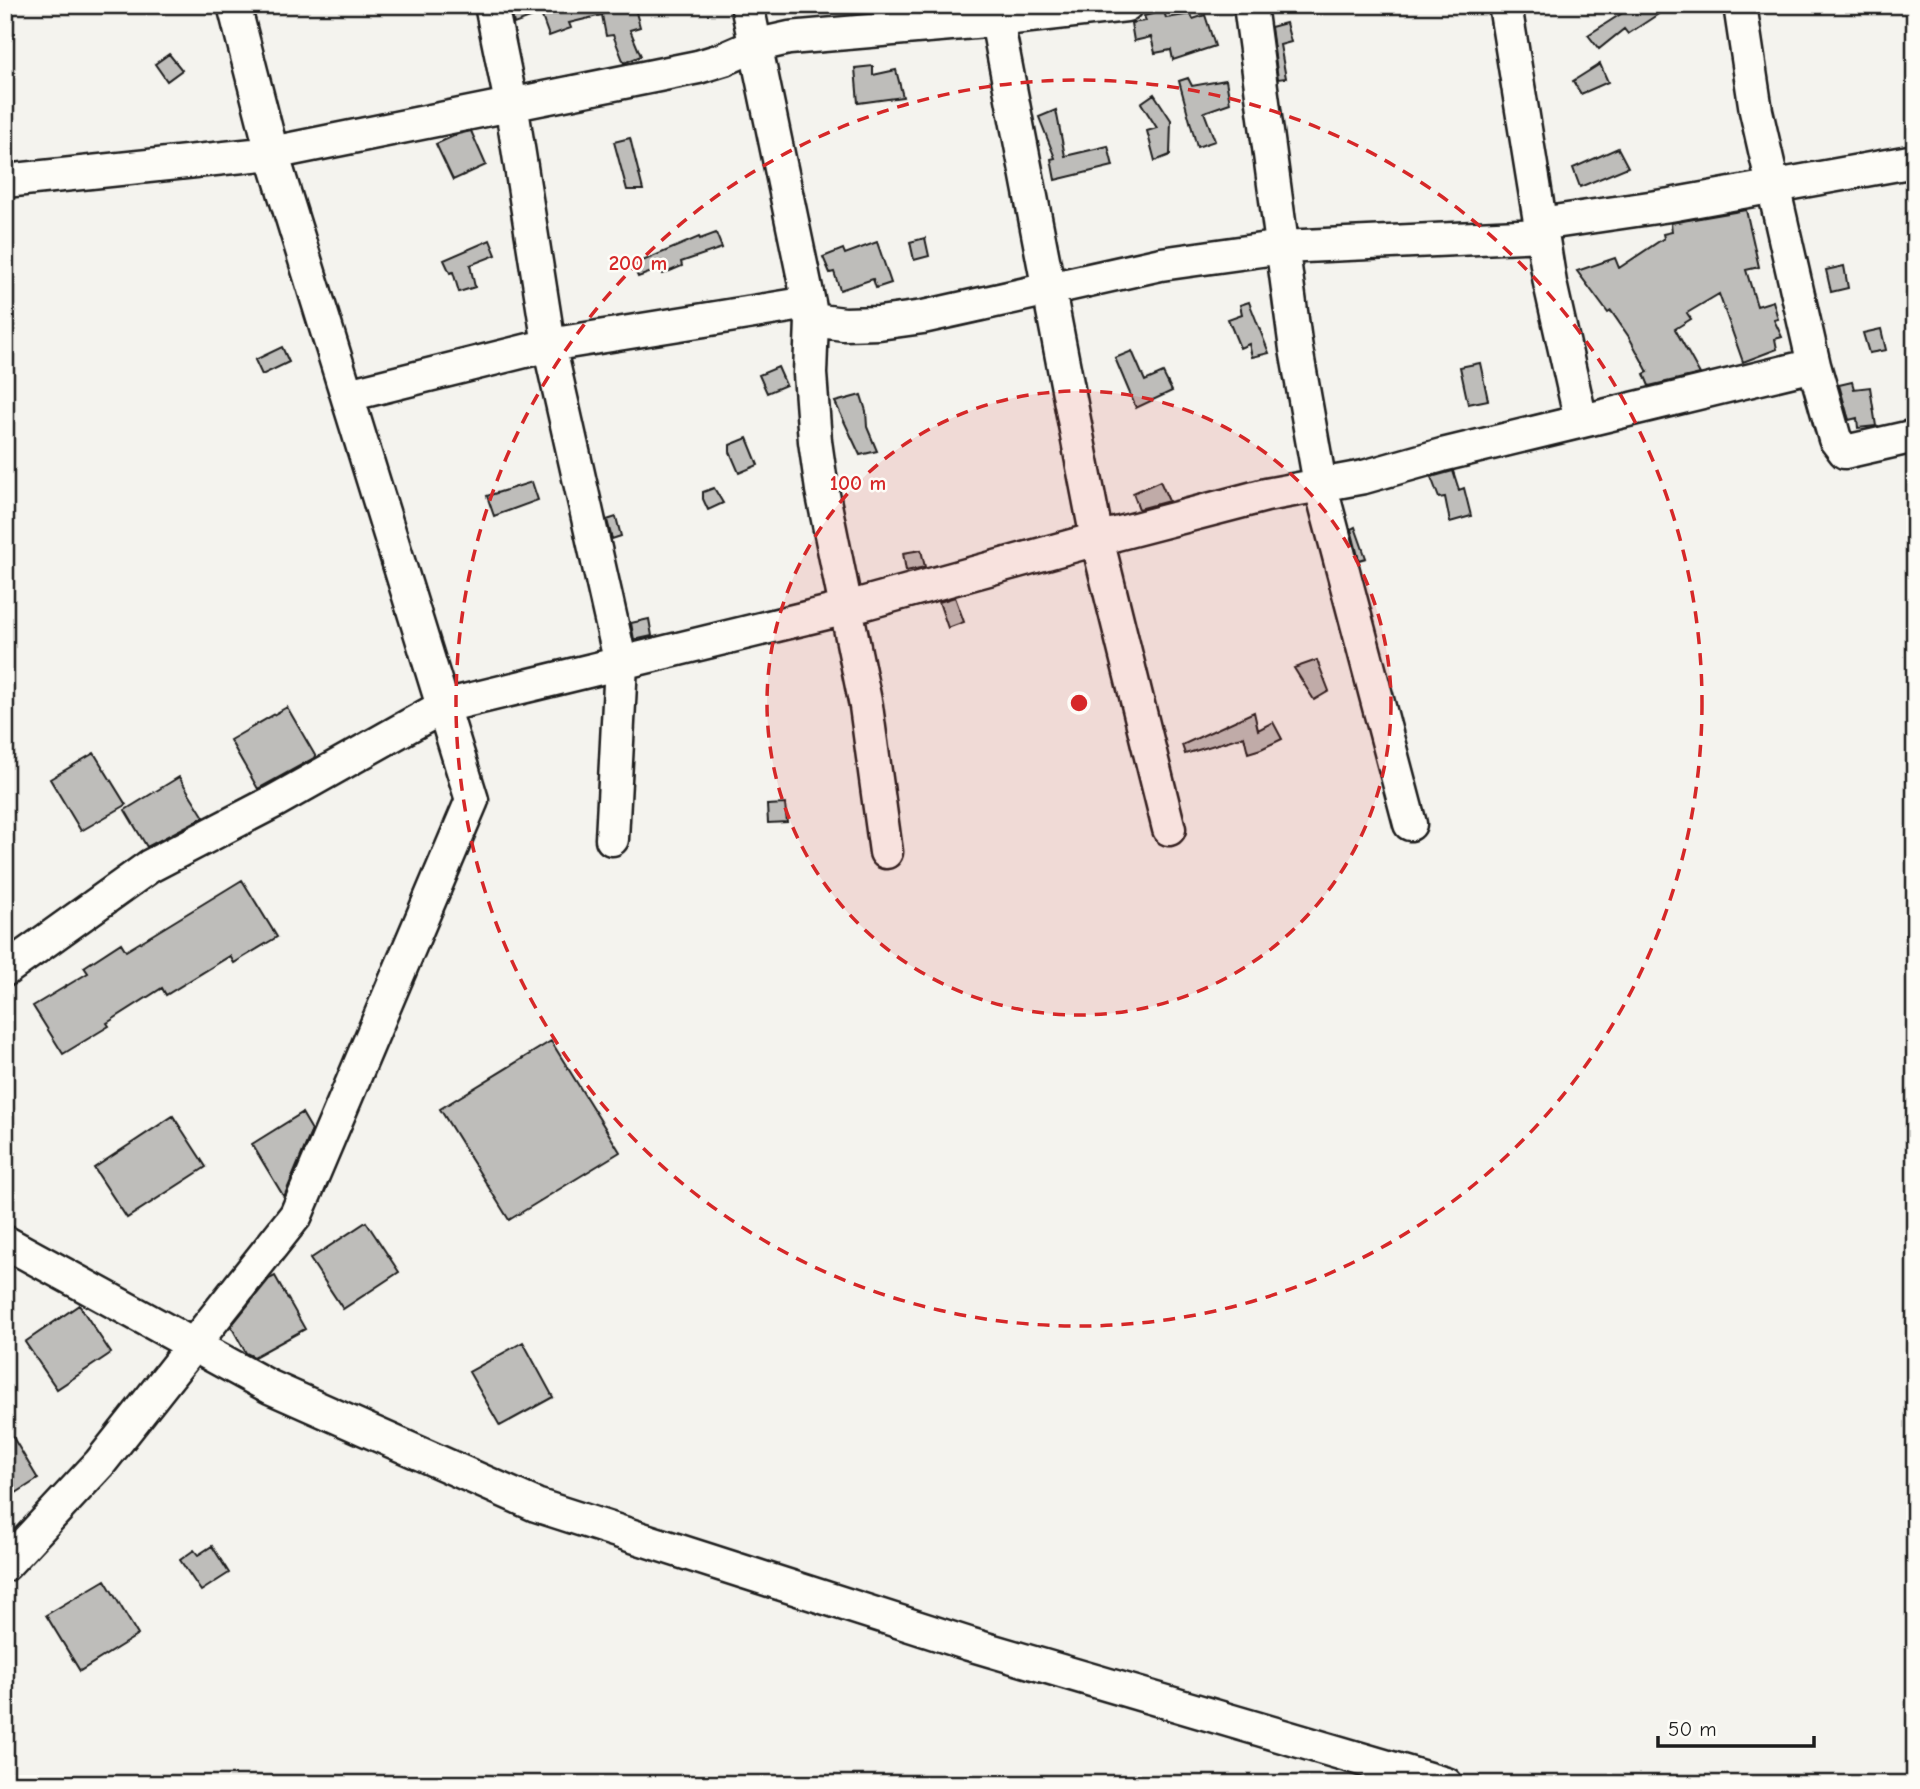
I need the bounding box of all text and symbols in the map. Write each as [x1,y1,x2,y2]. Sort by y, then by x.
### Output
text: 200 m [609,251,667,275]
text: 100 m [830,471,886,495]
centre of rings [1067,691,1091,715]
scale bar [1658,1705,1813,1749]
text: 50 m [1668,1717,1717,1741]

